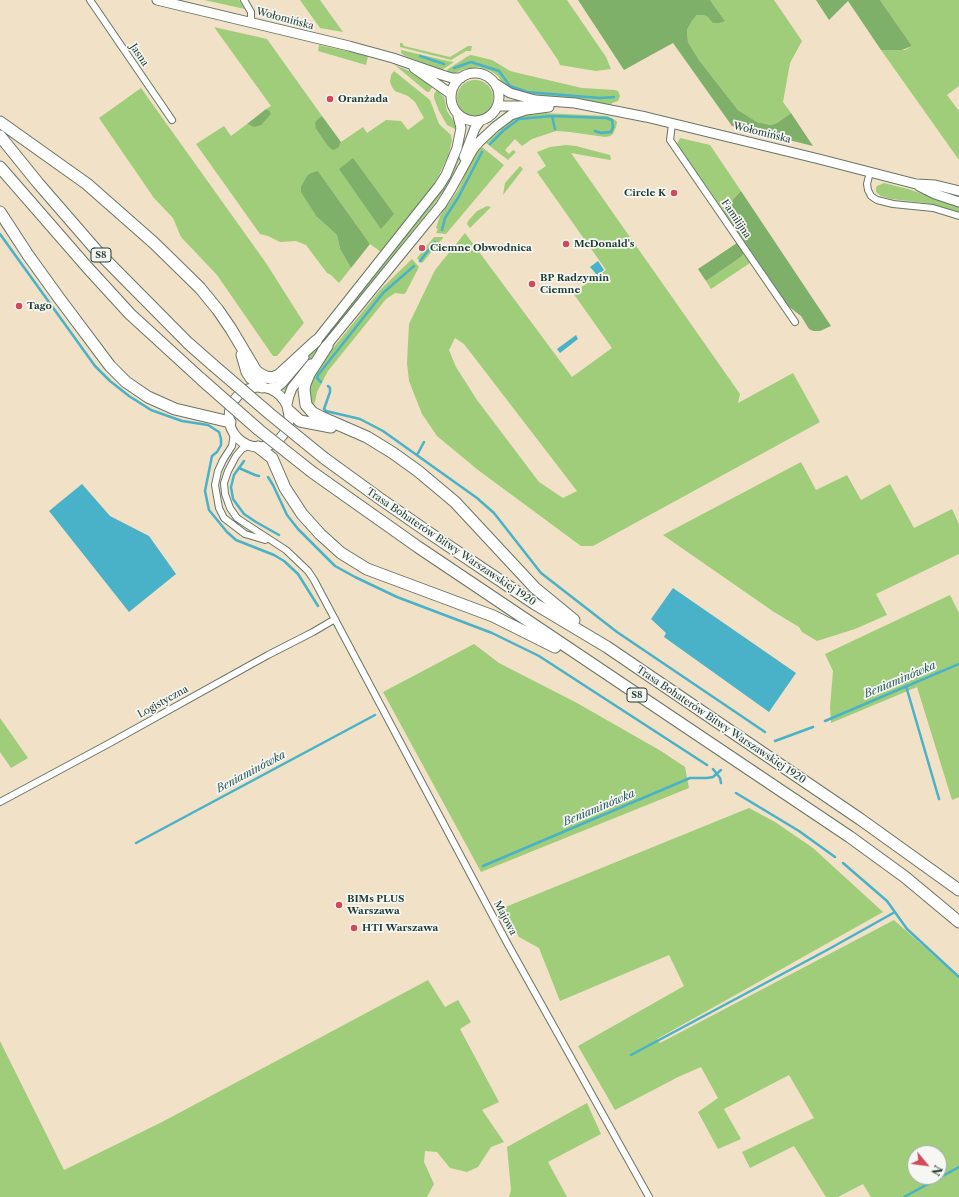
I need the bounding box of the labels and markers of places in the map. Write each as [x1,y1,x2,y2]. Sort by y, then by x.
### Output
place label: Oranżada [338,93,388,105]
marker: Oranżada [325,94,335,104]
place label: Circle K [624,187,666,199]
marker: Circle K [669,188,679,198]
place label: McDonald's [574,238,634,250]
marker: McDonald's [561,239,571,249]
place label: Ciemne Obwodnica [430,242,532,254]
marker: Ciemne Obwodnica [417,243,427,253]
place label: BP Radzymin Ciemne [540,272,609,296]
marker: BP Radzymin Ciemne [527,279,537,289]
place label: Tago [27,300,52,312]
marker: Tago [14,301,24,311]
place label: BIMs PLUS Warszawa [347,893,404,916]
marker: BIMs PLUS Warszawa [334,900,344,910]
place label: HTI Warszawa [362,922,438,934]
marker: HTI Warszawa [349,923,359,933]

